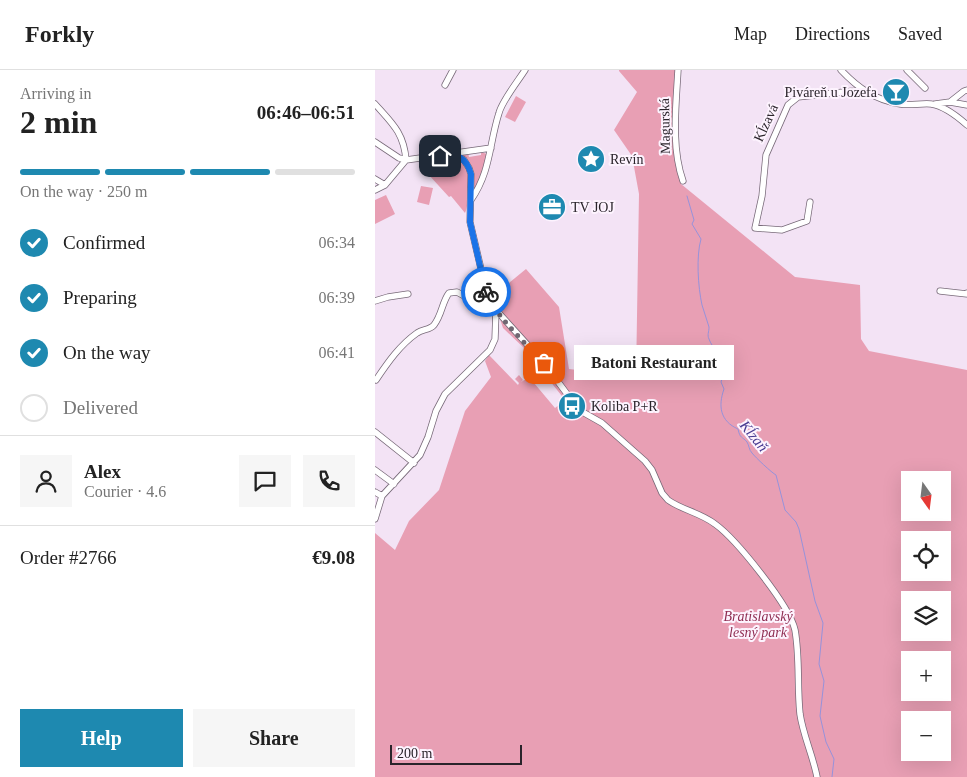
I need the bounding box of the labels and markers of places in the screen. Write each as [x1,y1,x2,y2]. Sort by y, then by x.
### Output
bar icon: Piváreň u Jozefa [881,77,911,107]
place label: Piváreň u Jozefa [784,85,878,100]
pin [419,135,461,177]
place icon: Revín [576,144,606,174]
place label: Revín [610,152,643,167]
office icon: TV JOJ [537,192,567,222]
place label: TV JOJ [571,200,614,215]
pin [523,342,565,384]
callout: Batoni Restaurant [574,346,734,380]
bus stop icon: Koliba P+R [557,391,587,421]
place label: Koliba P+R [591,399,658,414]

